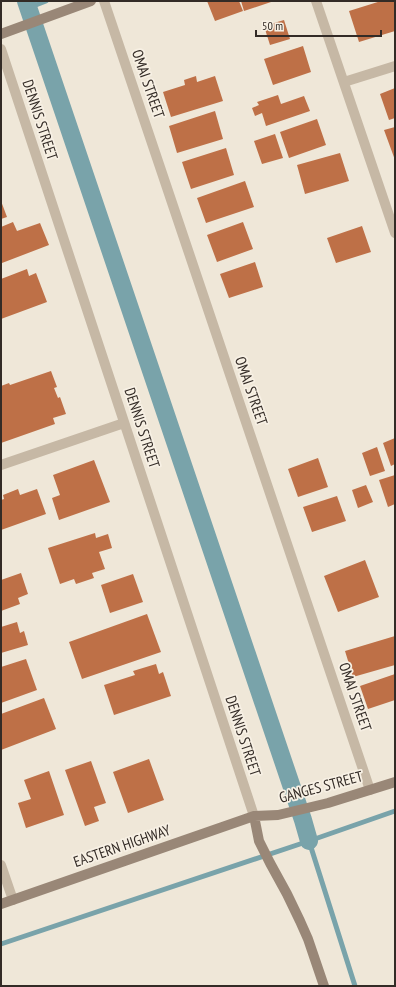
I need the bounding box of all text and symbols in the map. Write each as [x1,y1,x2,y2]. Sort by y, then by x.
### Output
scale bar [256,12,381,38]
text: 50 m [262,18,283,33]
street label: OMAI STREET [128,47,169,121]
street label: DENNIS STREET [19,77,62,163]
street label: OMAI STREET [231,354,272,428]
street label: DENNIS STREET [121,385,164,471]
street label: OMAI STREET [335,660,376,734]
street label: DENNIS STREET [222,693,265,779]
street label: GANGES STREET [277,766,365,807]
street label: EASTERN HIGHWAY [71,820,173,871]

